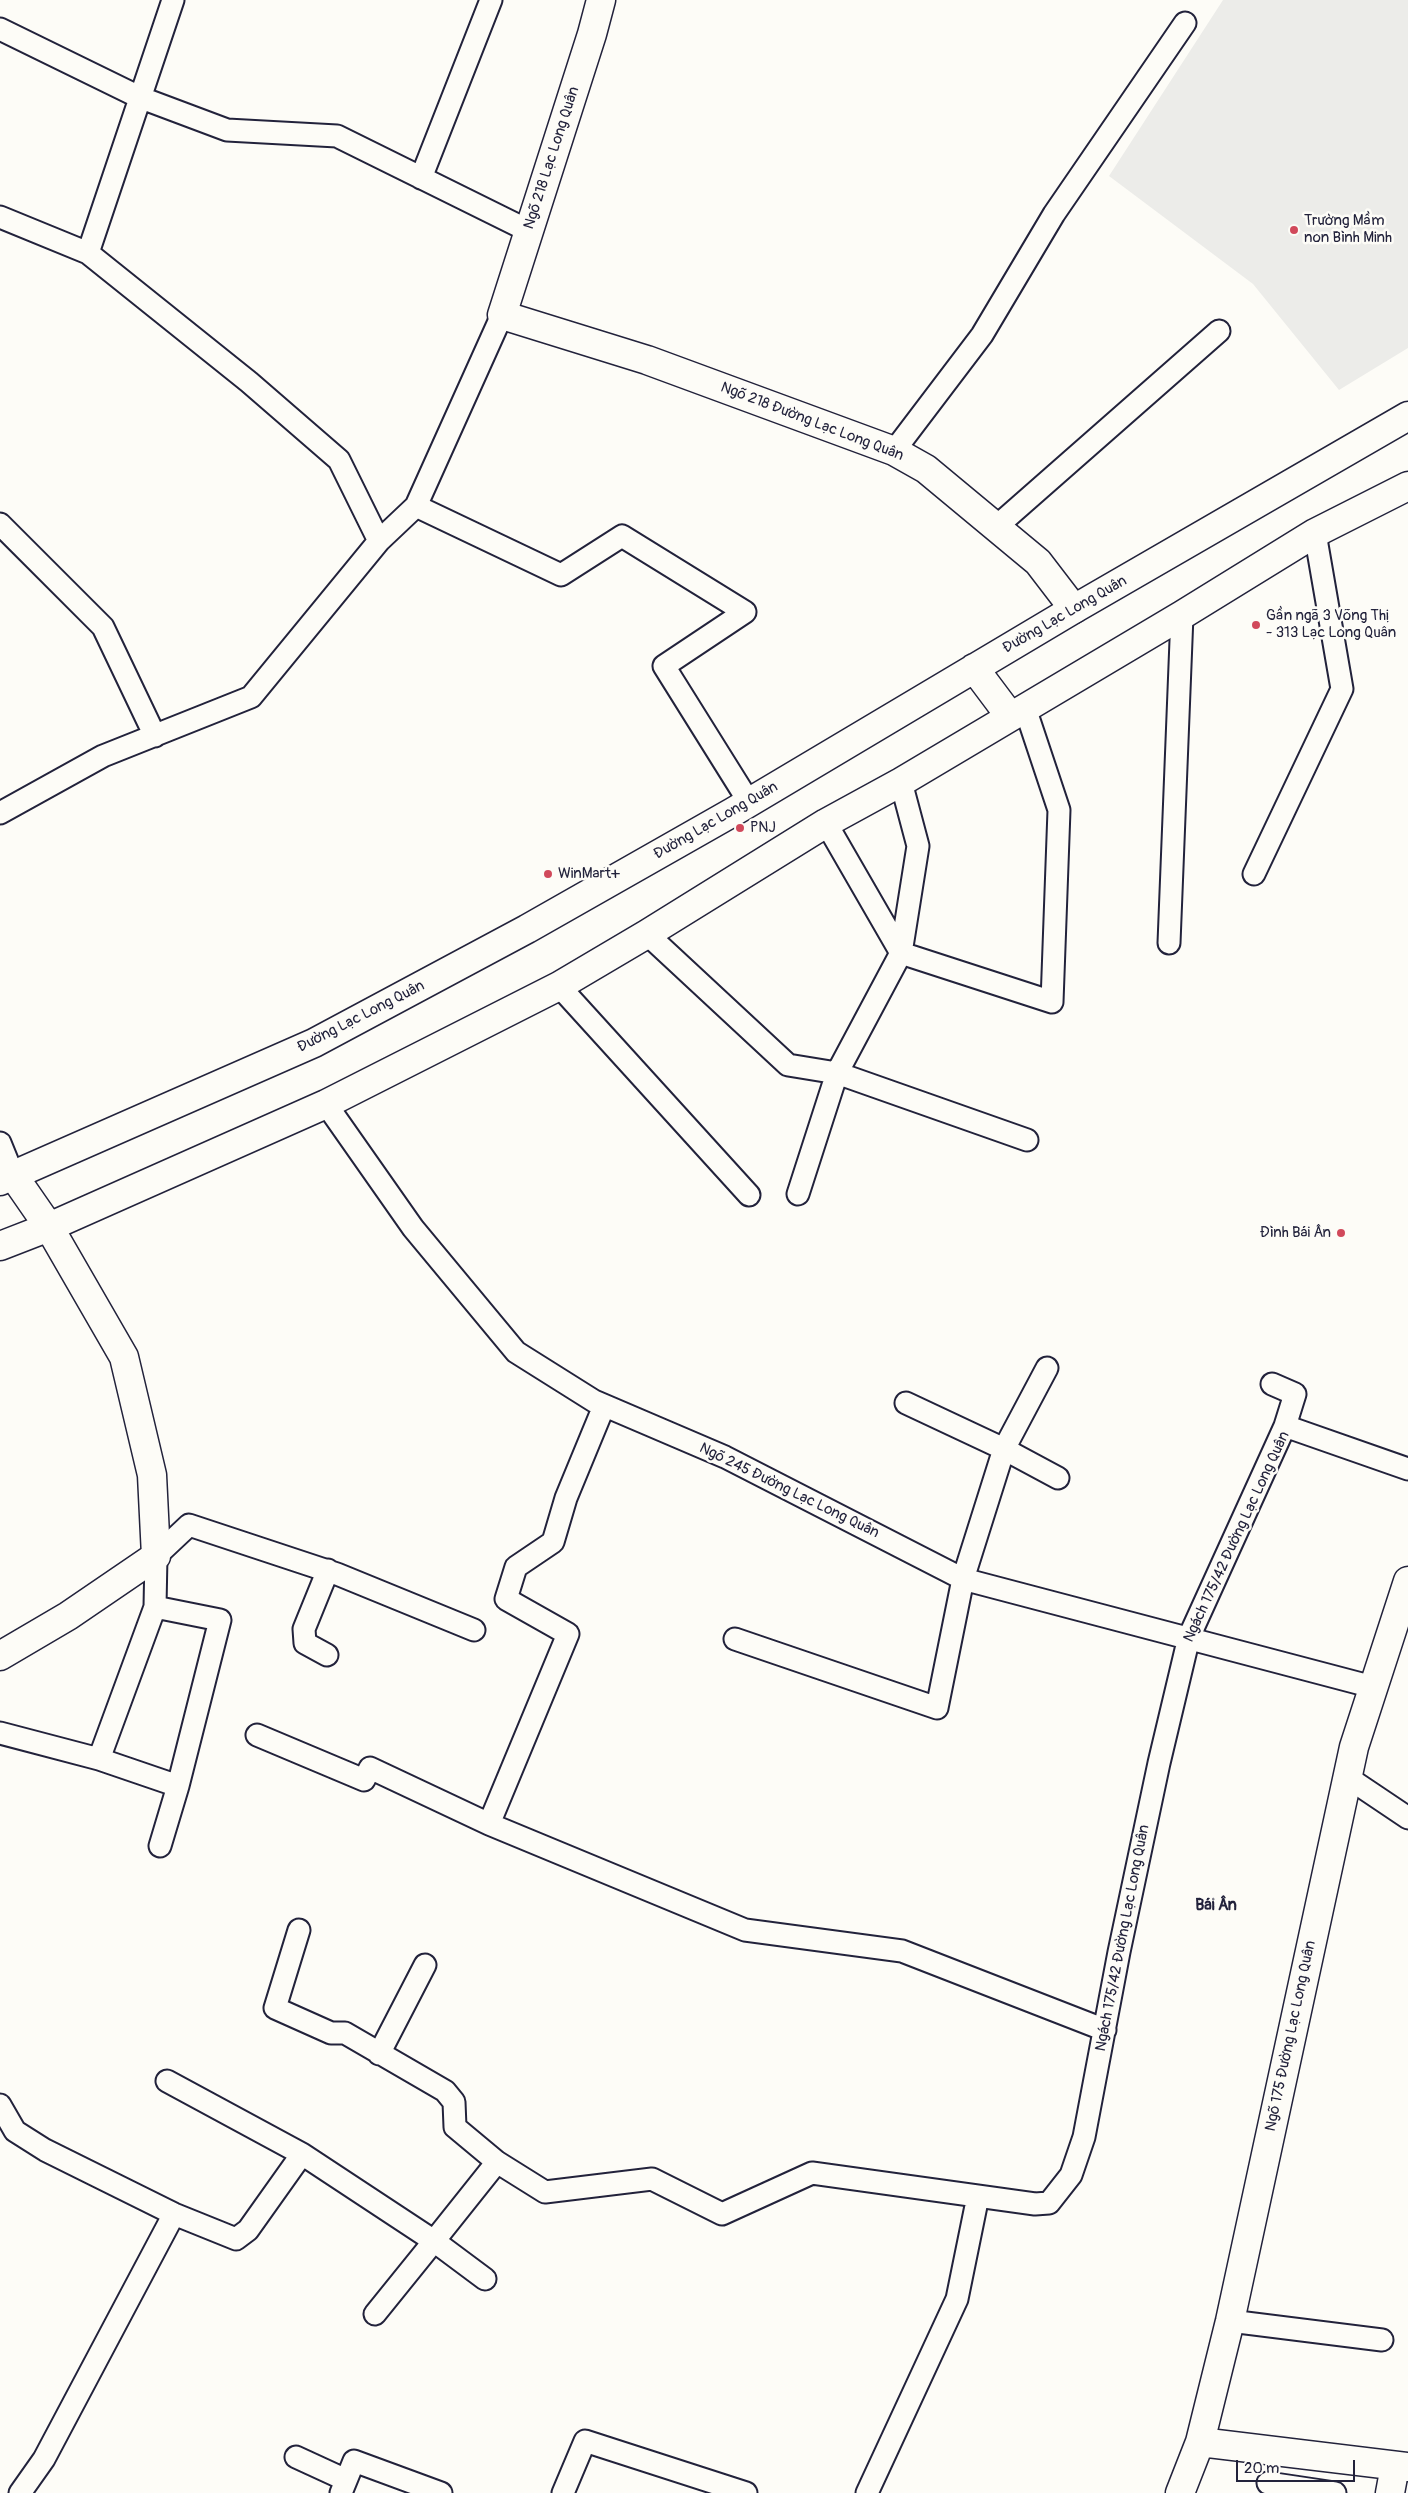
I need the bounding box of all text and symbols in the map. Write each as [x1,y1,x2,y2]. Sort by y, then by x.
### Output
street label: Ngõ 218 Lạc Long Quân [520,84,584,232]
place label: Trường Mầm non Bình Minh [1304,212,1392,247]
marker: Trường Mầm non Bình Minh [1288,224,1300,236]
street label: Ngõ 218 Đường Lạc Long Quân [718,379,906,465]
street label: Đường Lạc Long Quân [1000,572,1130,658]
place label: Gần ngã 3 Võng Thị - 313 Lạc Long Quân [1266,607,1396,642]
marker: Gần ngã 3 Võng Thị - 313 Lạc Long Quân [1250,619,1262,631]
street label: Đường Lạc Long Quân [651,778,781,864]
place label: PNJ [750,819,776,837]
marker: PNJ [734,822,746,834]
place label: WinMart+ [558,865,619,883]
marker: WinMart+ [542,868,554,880]
street label: Đường Lạc Long Quân [294,977,428,1057]
place label: Đình Bái Ân [1260,1224,1331,1242]
marker: Đình Bái Ân [1335,1227,1347,1239]
street label: Ngách 175/42 Đường Lạc Long Quân [1180,1429,1294,1645]
street label: Ngõ 245 Đường Lạc Long Quân [696,1440,882,1542]
street label: Ngách 175/42 Đường Lạc Long Quân [1092,1823,1154,2053]
district label: Bái Ân [1195,1896,1237,1916]
street label: Ngõ 175 Đường Lạc Long Quân [1262,1939,1320,2133]
scale bar [1238,2450,1357,2482]
text: 20 m [1244,2459,1279,2478]

